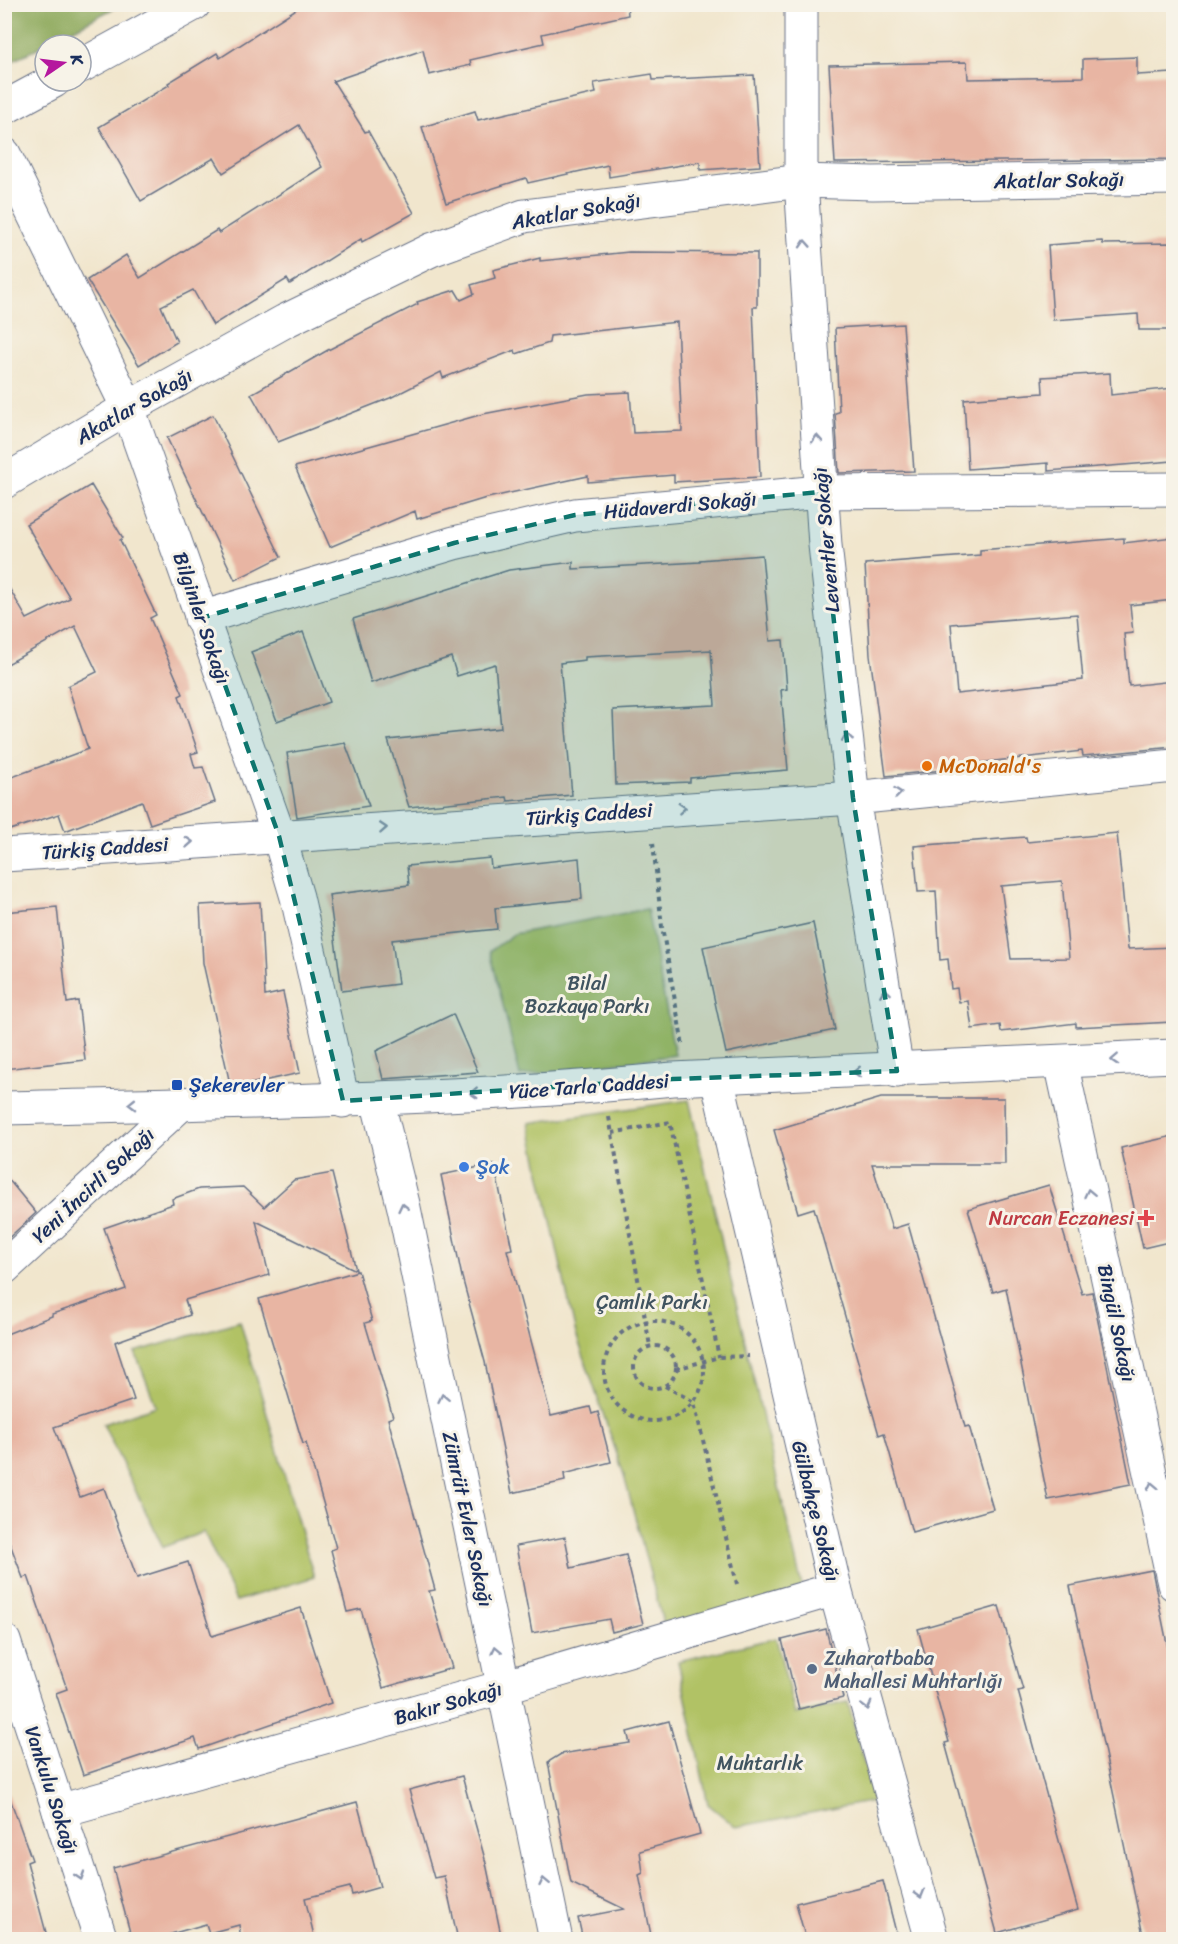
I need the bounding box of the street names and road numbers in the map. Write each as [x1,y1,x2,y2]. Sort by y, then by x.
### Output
street label: Akatlar Sokağı [993,162,1125,199]
street label: Akatlar Sokağı [508,183,643,240]
street label: Akatlar Sokağı [68,359,199,455]
street label: Leventler Sokağı [803,466,850,614]
street label: Hüdaverdi Sokağı [602,481,758,530]
street label: Bilginler Sokağı [163,547,241,689]
street label: Türkiş Caddesi [525,793,655,836]
street label: Türkiş Caddesi [41,827,171,870]
street label: Yüce Tarla Caddesi [508,1063,671,1110]
street label: Yeni İncirli Sokağı [23,1119,163,1252]
street label: Bingül Sokağı [1087,1261,1146,1385]
street label: Zümrüt Evler Sokağı [432,1428,503,1610]
street label: Gülbahçe Sokağı [781,1437,850,1585]
street label: Bakır Sokağı [390,1671,506,1736]
street label: Vankulu Sokağı [14,1721,89,1859]

